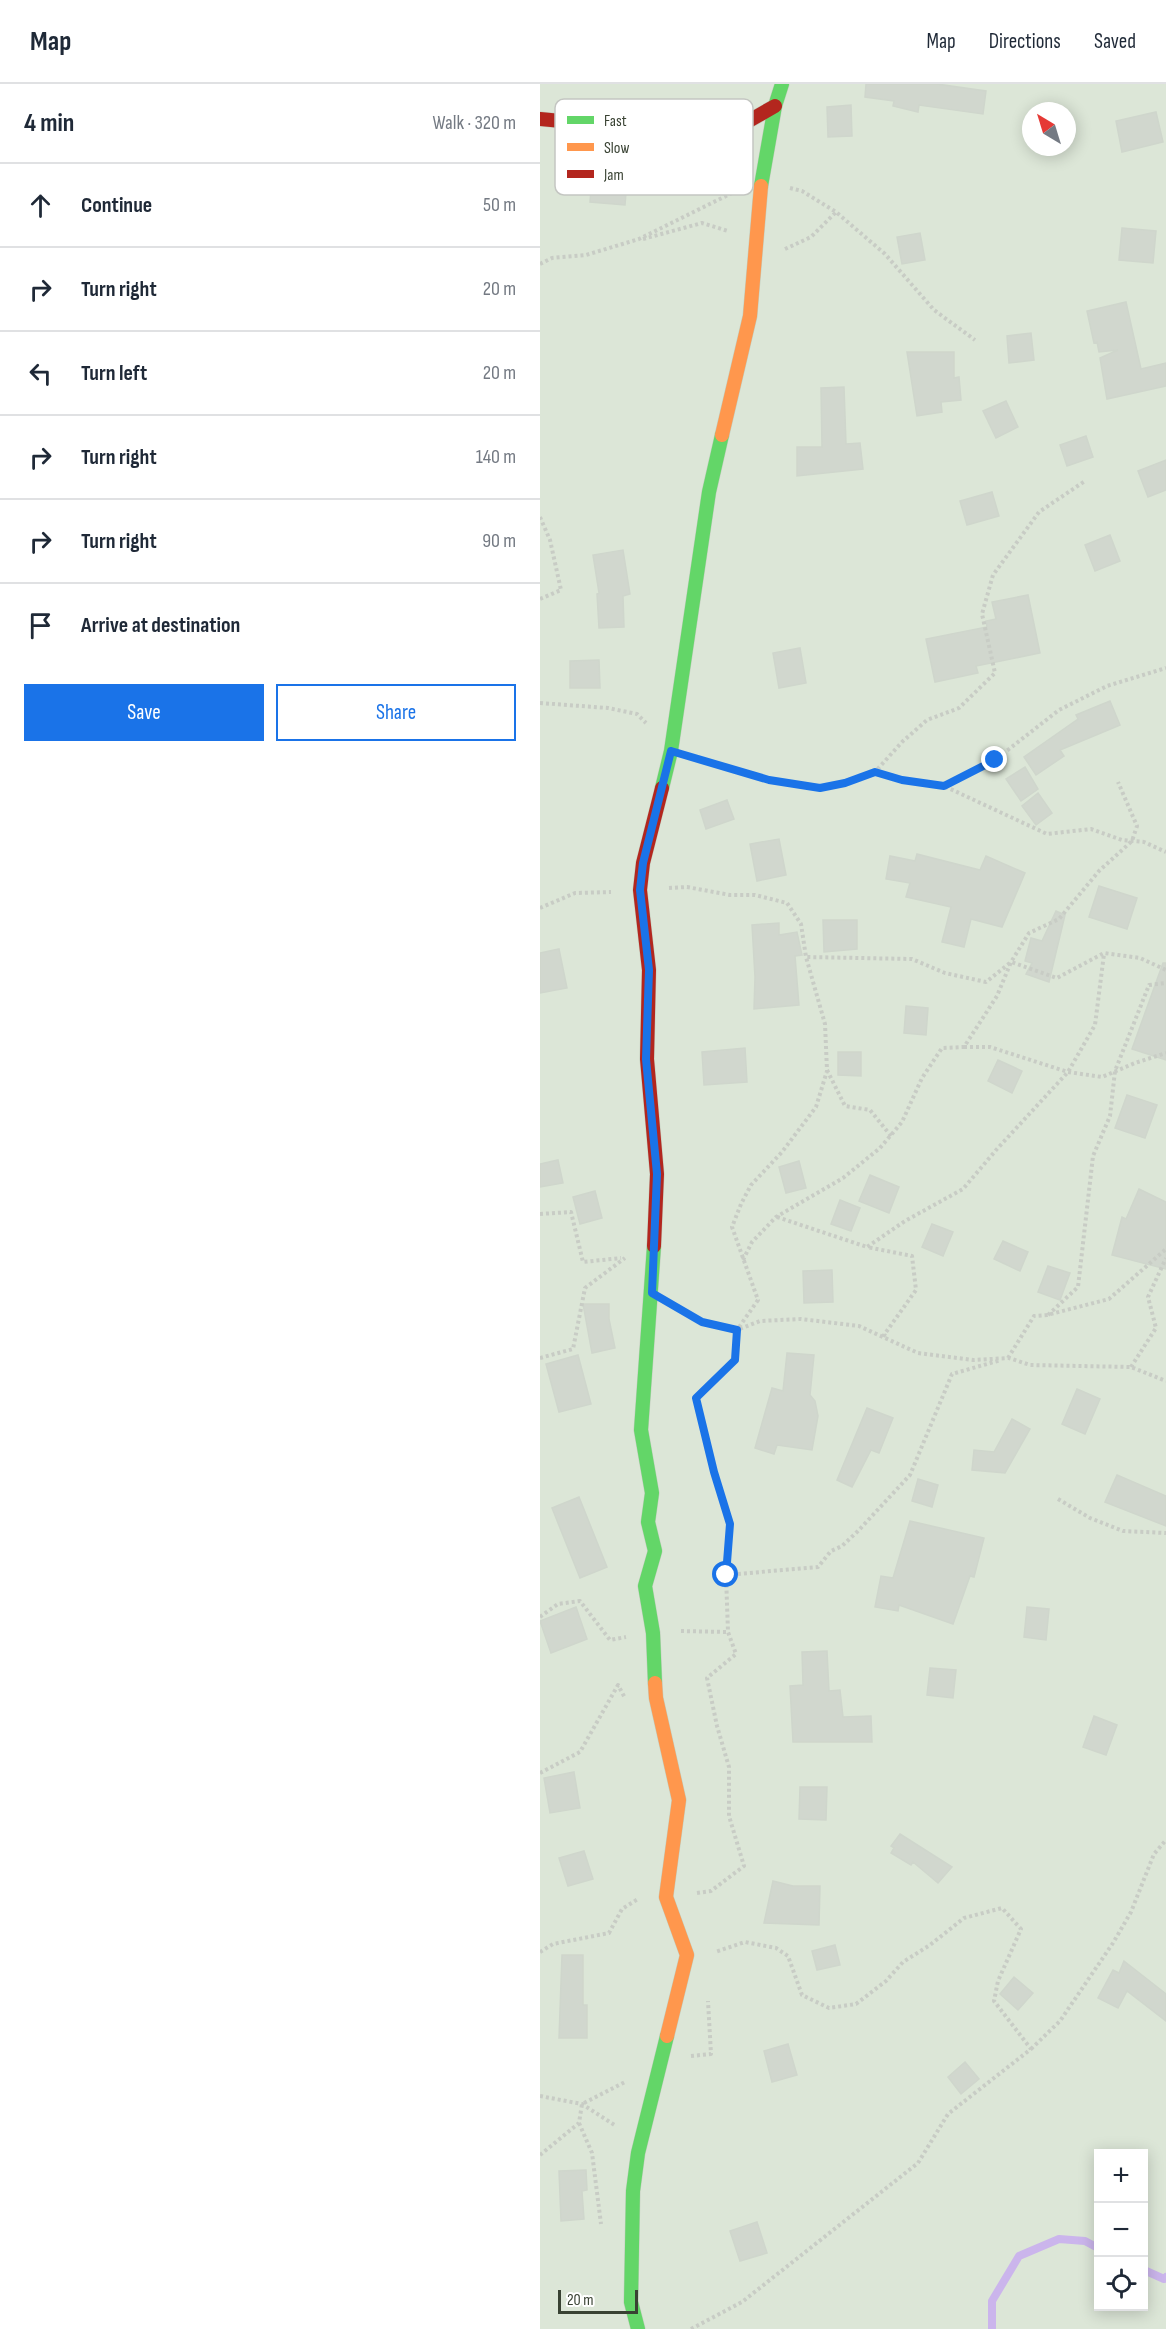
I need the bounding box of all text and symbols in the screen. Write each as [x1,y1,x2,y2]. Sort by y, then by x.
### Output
text: Map [30,25,71,58]
text: Map [926,29,956,54]
text: Directions [989,29,1061,54]
text: Saved [1094,29,1136,54]
legend [555,99,753,195]
north arrow [1022,102,1076,156]
text: 4 min [24,108,74,139]
text: Walk · 320 m [433,111,516,135]
text: Fast [604,112,627,131]
text: Slow [604,139,629,158]
text: Jam [603,166,624,185]
icon: ahead [24,189,57,222]
text: Continue [81,192,152,219]
text: 50 m [483,193,516,217]
icon: right [24,273,57,306]
text: Turn right [81,276,157,303]
text: 20 m [483,277,516,301]
icon: left [24,357,57,390]
text: Turn left [81,360,147,387]
text: 20 m [483,361,516,385]
icon: right [24,441,57,474]
text: Turn right [81,444,157,471]
text: 140 m [476,445,516,469]
icon: right [24,525,57,558]
text: Turn right [81,528,157,555]
text: 90 m [482,529,516,553]
icon: arrive [24,609,57,642]
text: Arrive at destination [81,612,240,639]
button: Save [24,684,264,741]
button: Share [276,684,516,741]
route end [981,746,1007,772]
route start [712,1561,738,1587]
map controls [1094,2149,1148,2311]
button: + [1094,2149,1148,2203]
button: − [1094,2203,1148,2257]
button: locate [1094,2257,1148,2311]
scale bar [558,2287,638,2314]
text: 20 m [567,2291,594,2310]

